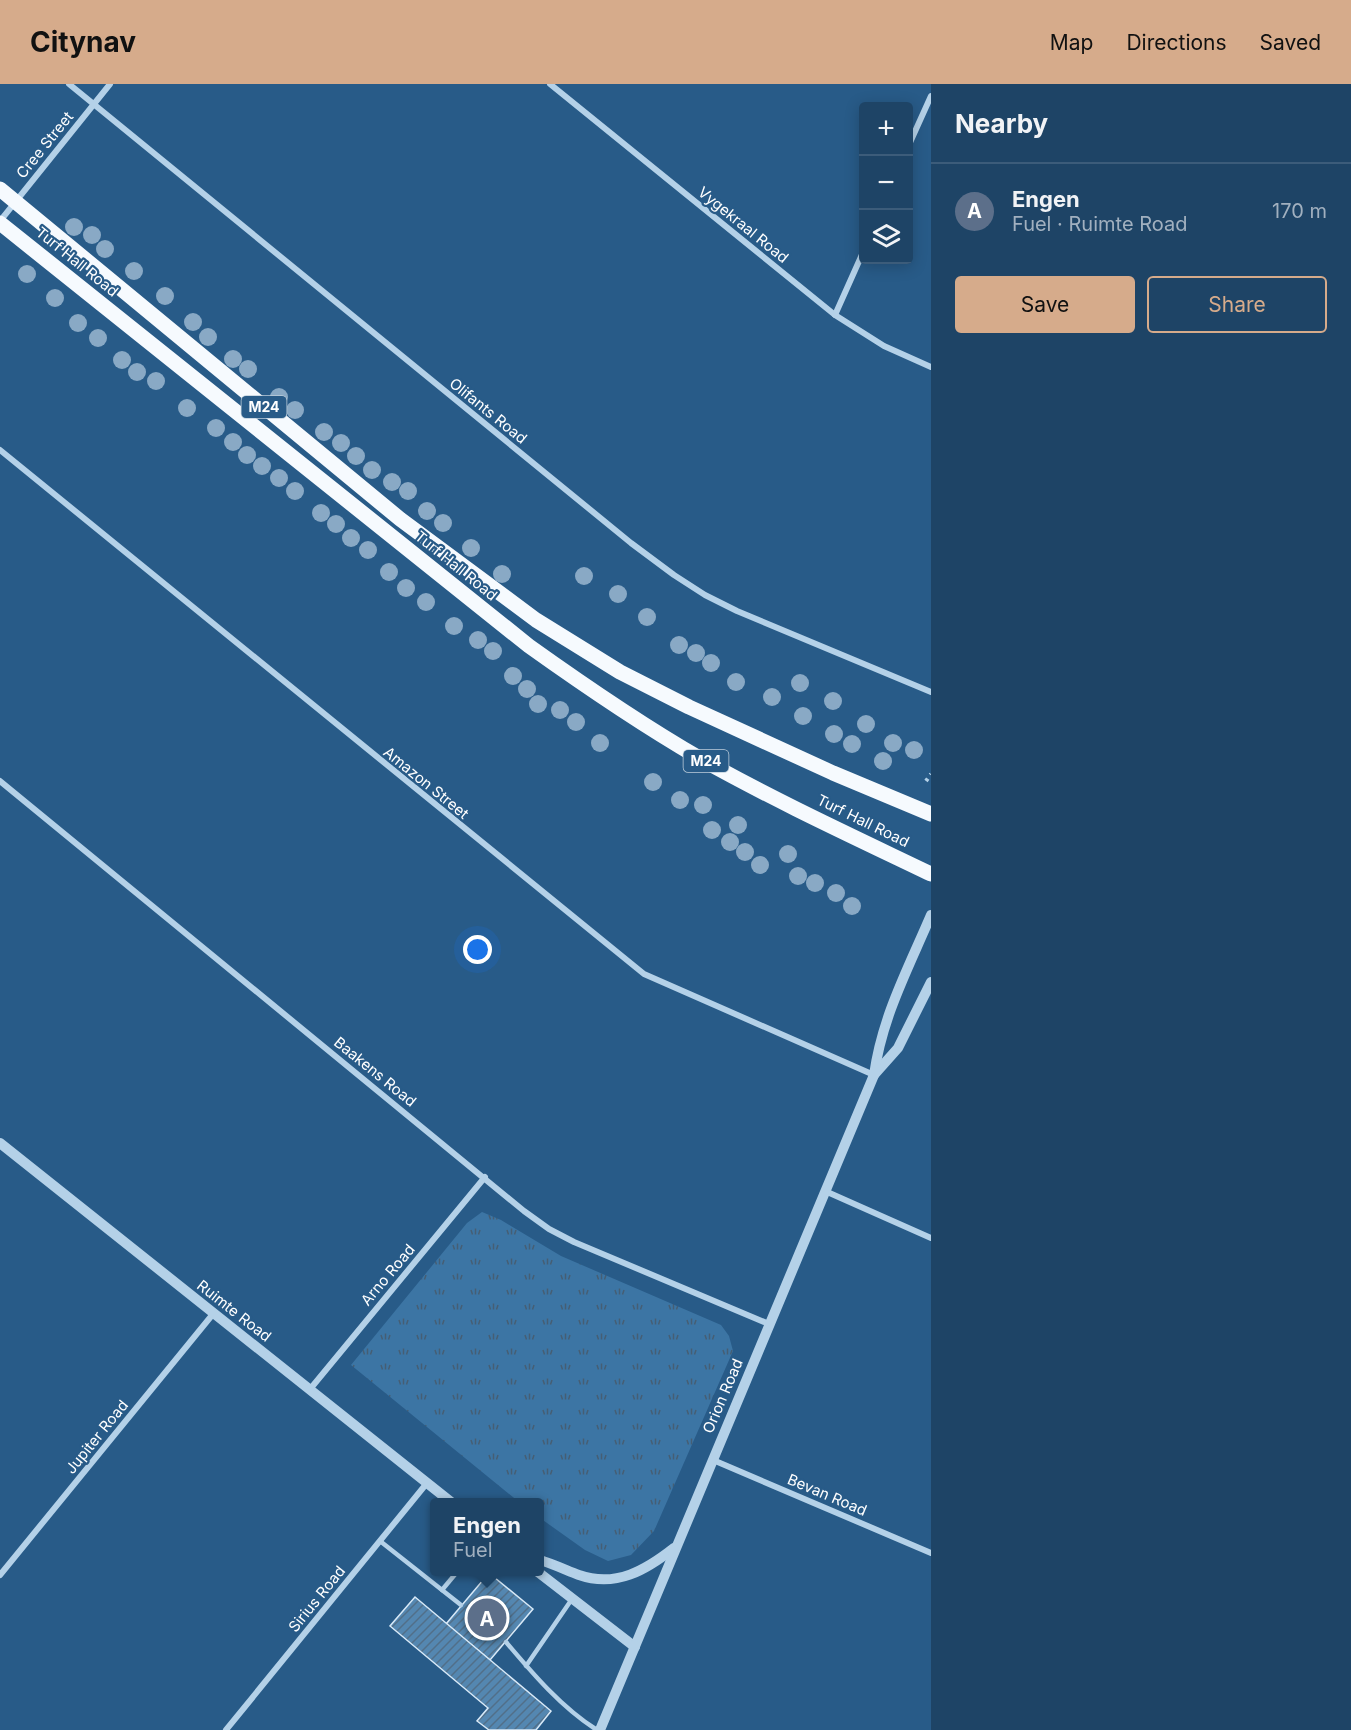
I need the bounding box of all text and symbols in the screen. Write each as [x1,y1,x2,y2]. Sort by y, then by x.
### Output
text: Citynav [30,25,136,59]
text: Map [1050,30,1093,55]
text: Directions [1126,30,1227,55]
text: Saved [1260,30,1321,55]
map controls [859,102,913,264]
button: + [859,102,913,156]
street label: Cree Street [12,107,77,182]
text: Nearby [955,108,1048,139]
button: − [859,156,913,210]
street label: Vygekraal Road [694,182,793,267]
text: Engen [1012,186,1080,212]
text: A [967,199,982,223]
text: 170 m [1272,199,1327,223]
button: layers [859,210,913,264]
text: Fuel · Ruimte Road [1012,212,1187,236]
street label: Turf Hall Road [32,223,122,301]
button: Save [955,276,1135,333]
button: Share [1147,276,1327,333]
street label: Olifants Road [446,374,531,448]
road number: M24 [242,396,286,418]
street label: Turf Hall Road [411,527,501,605]
street label: Amazon Street [380,742,473,823]
road number: M24 [684,750,728,772]
street label: Turf Hall Road [814,790,912,851]
your location [463,935,492,964]
street label: Baakens Road [330,1033,420,1111]
street label: Arno Road [356,1240,419,1309]
street label: Ruimte Road [193,1276,275,1346]
street label: Orion Road [698,1356,747,1436]
street label: Jupiter Road [61,1396,132,1478]
street label: Bevan Road [785,1469,870,1520]
popup [430,1498,544,1576]
text: Engen [453,1512,521,1538]
text: Fuel [453,1538,493,1562]
street label: Sirius Road [284,1562,349,1636]
pin: A [468,1596,506,1640]

